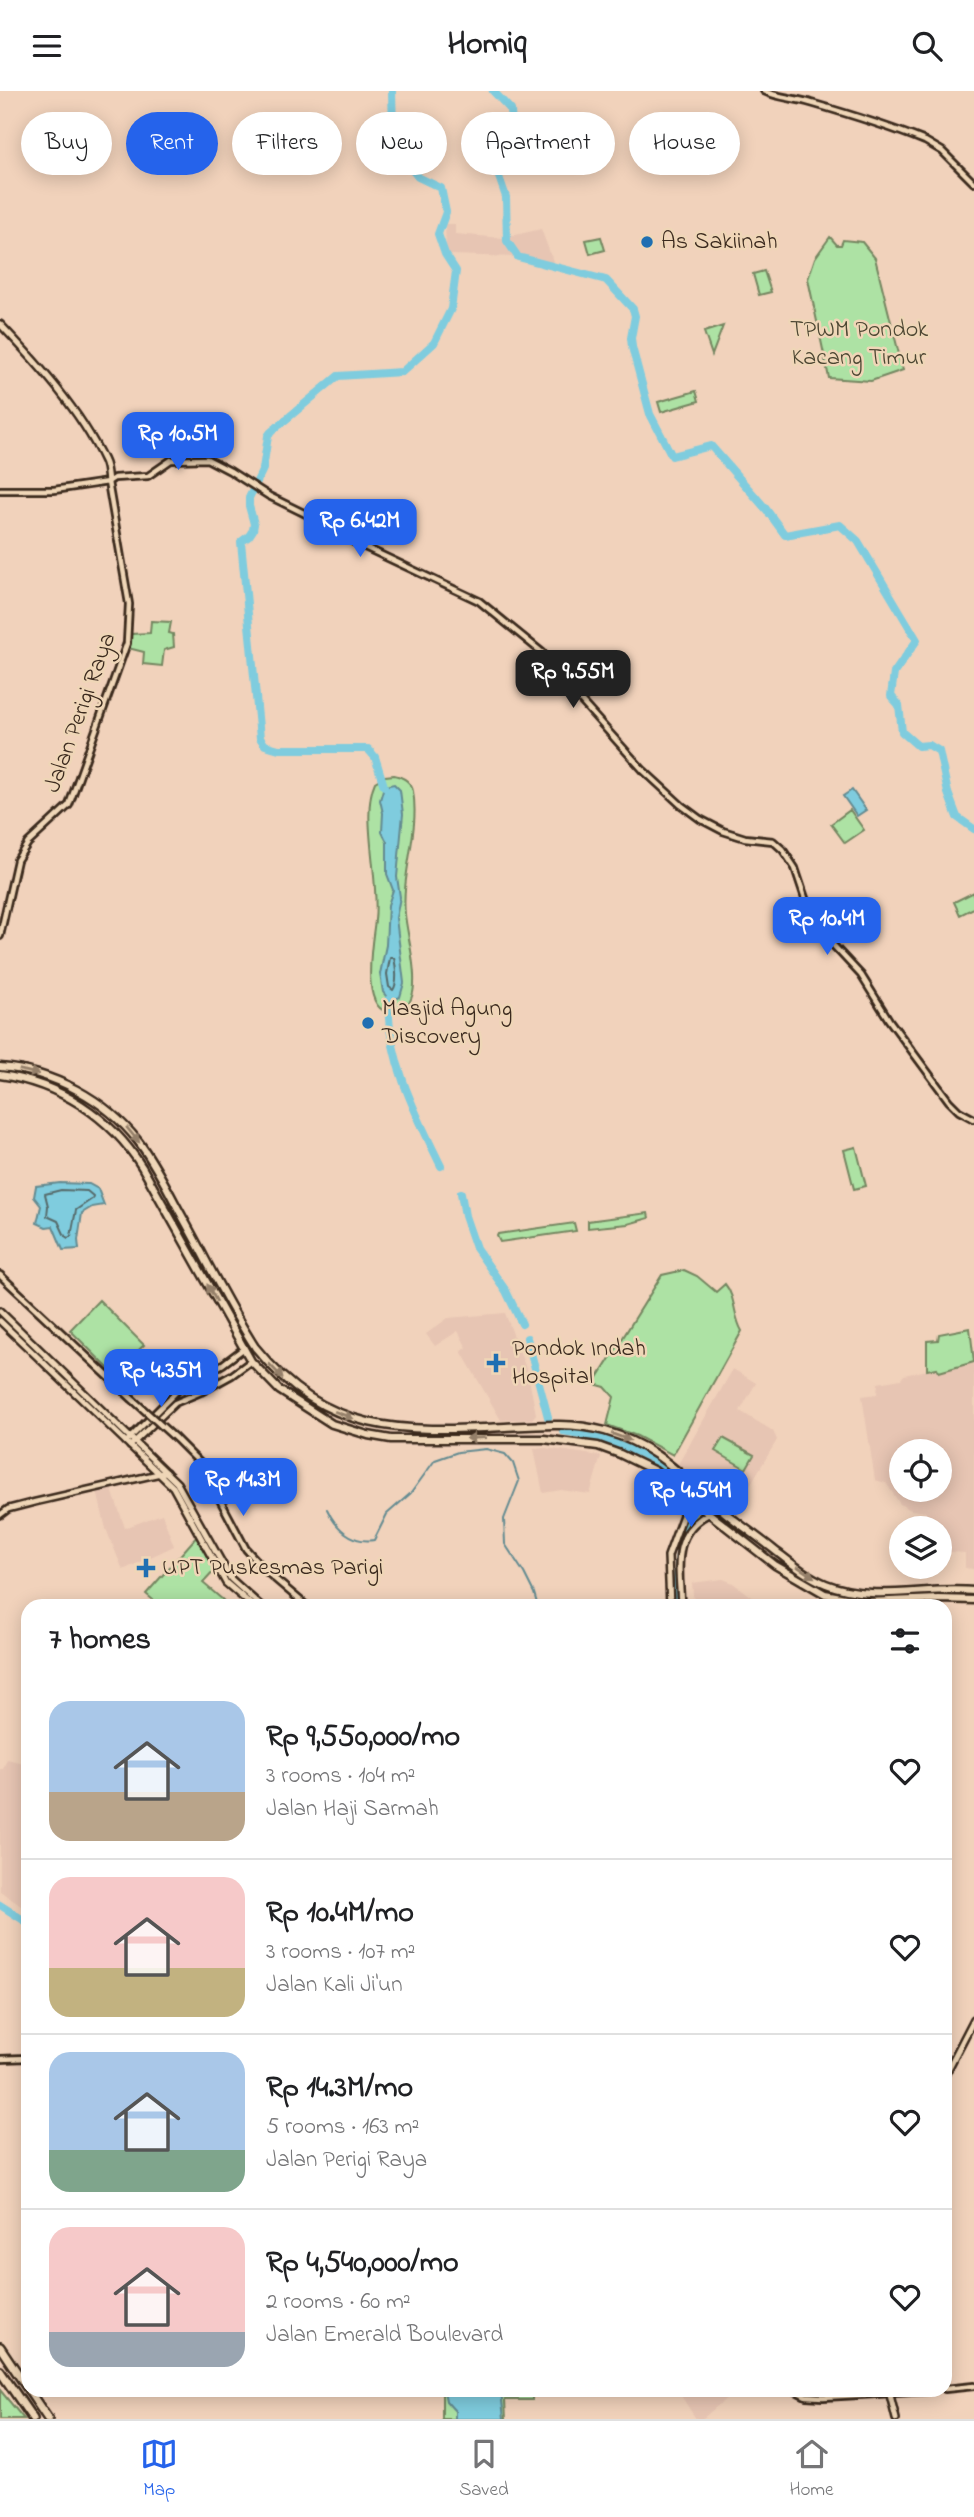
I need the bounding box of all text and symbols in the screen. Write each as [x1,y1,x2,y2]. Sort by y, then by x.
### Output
text: Homiq [447,22,527,69]
icon: menu [28,27,66,65]
icon: search [908,27,946,65]
chip: Buy [21,112,112,175]
chip: Rent [126,112,218,175]
chip: Filters [232,112,342,175]
chip: New [356,112,447,175]
chip: Apartment [461,112,615,175]
chip: House [629,112,740,175]
place label: As Sakiinah [661,225,778,260]
marker: As Sakiinah [639,234,655,250]
park label: TPWM Pondok Kacang Timur [790,313,928,376]
pin: Rp 10.5M [106,413,250,472]
text: Rp 10.5M [138,418,218,451]
pin: Rp 6.42M [288,499,432,559]
text: Rp 6.42M [320,505,400,538]
street label: Jalan Perigi Raya [36,628,127,798]
pin: Rp 9.55M [501,651,645,710]
text: Rp 9.55M [532,656,614,689]
pin: Rp 10.4M [755,897,899,957]
text: Rp 10.4M [789,903,865,936]
place label: Masjid Agung Discovery [381,992,512,1056]
marker: Masjid Agung Discovery [360,1015,376,1031]
one-way arrow [18,1067,40,1078]
one-way arrow [125,1127,140,1144]
one-way arrow [206,1284,218,1303]
place label: Pondok Indah Hospital [512,1332,646,1395]
pin: Rp 4.35M [89,1349,233,1409]
marker: Pondok Indah Hospital [486,1353,506,1373]
text: Rp 4.35M [120,1355,202,1388]
one-way arrow [267,1362,284,1378]
one-way arrow [334,1410,355,1421]
one-way arrow [611,1432,632,1443]
one-way arrow [464,1433,486,1444]
map controls [889,1439,952,1579]
button: locate [889,1439,952,1502]
pin: Rp 14.3M [171,1459,315,1518]
text: Rp 14.3M [205,1464,281,1497]
pin: Rp 4.54M [619,1469,763,1529]
text: Rp 4.54M [650,1475,732,1508]
button: layers [889,1516,952,1579]
place label: UPT Puskesmas Parigi [162,1551,383,1586]
marker: UPT Puskesmas Parigi [136,1558,156,1578]
one-way arrow [796,1566,815,1579]
text: 7 homes [49,1619,151,1663]
icon: filters [886,1622,924,1660]
text: Rp 9,550,000/mo [266,1716,460,1760]
icon: home [105,1729,189,1813]
icon: heart [886,1752,924,1790]
text: 3 rooms · 104 m² [266,1760,415,1793]
text: Jalan Haji Sarmah [266,1793,439,1826]
text: Rp 10.4M/mo [266,1892,414,1936]
icon: home [105,1905,189,1989]
icon: heart [886,1928,924,1966]
text: 3 rooms · 107 m² [266,1936,415,1969]
text: Jalan Kali Ji'un [266,1969,403,2002]
text: Rp 14.3M/mo [266,2067,413,2111]
icon: home [105,2080,189,2164]
icon: heart [886,2103,924,2141]
text: 5 rooms · 163 m² [266,2111,419,2144]
text: Jalan Perigi Raya [266,2144,427,2177]
text: Rp 4,540,000/mo [266,2242,459,2286]
icon: home [105,2255,189,2339]
icon: heart [886,2278,924,2316]
text: 2 rooms · 60 m² [266,2286,411,2319]
text: Jalan Emerald Boulevard [266,2319,503,2352]
tab: Map [140,2435,178,2504]
tab: Saved [459,2435,509,2504]
tab: Home [789,2435,834,2504]

